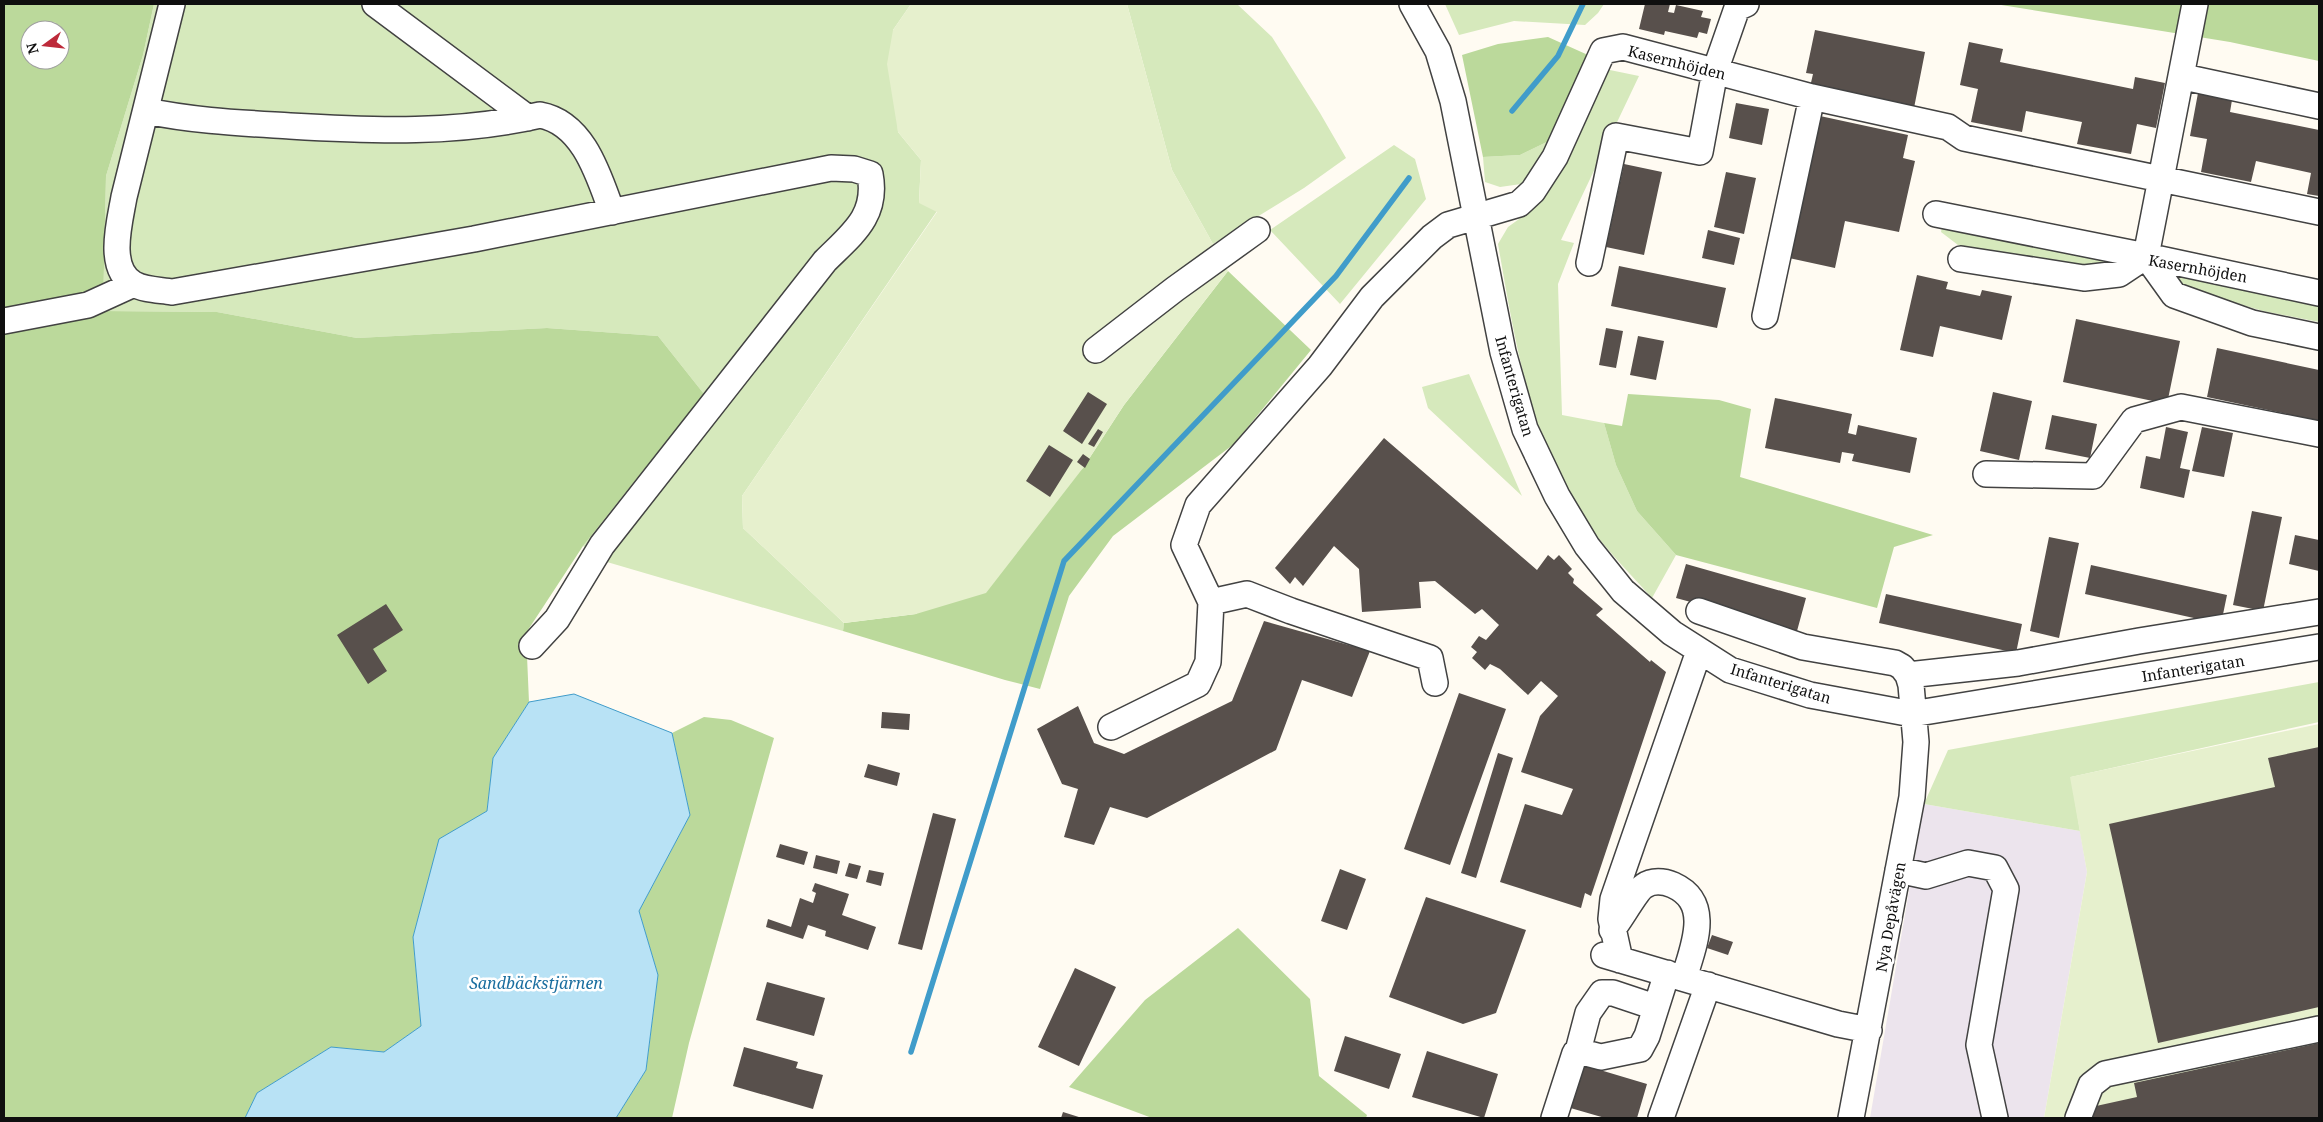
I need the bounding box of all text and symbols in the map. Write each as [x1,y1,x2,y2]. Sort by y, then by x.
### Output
north arrow [20,20,70,70]
street label: Kasernhöjden [1626,40,1728,84]
text: N [21,41,43,56]
street label: Kasernhöjden [2147,249,2249,287]
street label: Infanterigatan [1491,333,1539,439]
street label: Infanterigatan [2140,650,2246,686]
street label: Infanterigatan [1728,658,1834,708]
street label: Nya Depåvägen [1870,860,1910,974]
water label: Sandbäckstjärnen [469,972,603,994]

